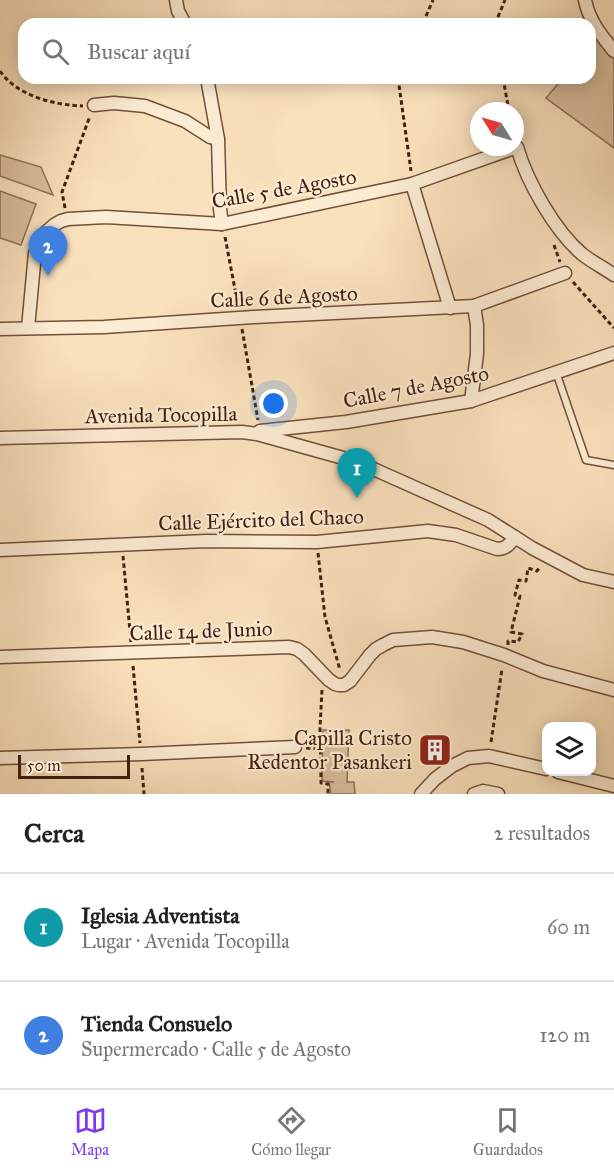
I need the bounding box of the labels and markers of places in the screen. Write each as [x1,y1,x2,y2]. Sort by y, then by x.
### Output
pin: 2 [28,226,68,276]
pin: 1 [338,448,376,498]
place label: Capilla Cristo Redentor Pasankeri [247,725,412,775]
building icon: Capilla Cristo Redentor Pasankeri [417,732,453,768]

